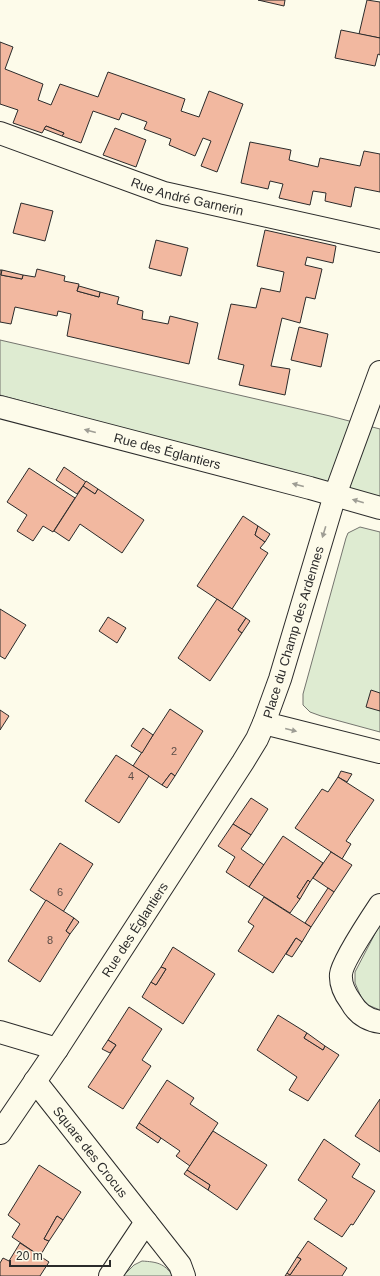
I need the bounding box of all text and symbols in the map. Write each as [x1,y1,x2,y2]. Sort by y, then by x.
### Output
street label: Rue André Garnerin [129,175,245,218]
one-way arrow [84,427,97,433]
street label: Rue des Églantiers [112,430,223,472]
one-way arrow [291,481,304,487]
one-way arrow [351,498,363,504]
one-way arrow [321,526,327,538]
street label: Place du Champ des Ardennes [260,544,327,720]
one-way arrow [285,727,297,733]
house number: 2 [171,745,177,757]
house number: 4 [128,770,134,782]
street label: Rue des Églantiers [99,879,171,980]
house number: 6 [57,886,63,898]
house number: 8 [47,934,53,946]
street label: Square des Crocus [50,1104,131,1201]
scale bar [10,1242,110,1268]
text: 20 m [16,1249,43,1263]

